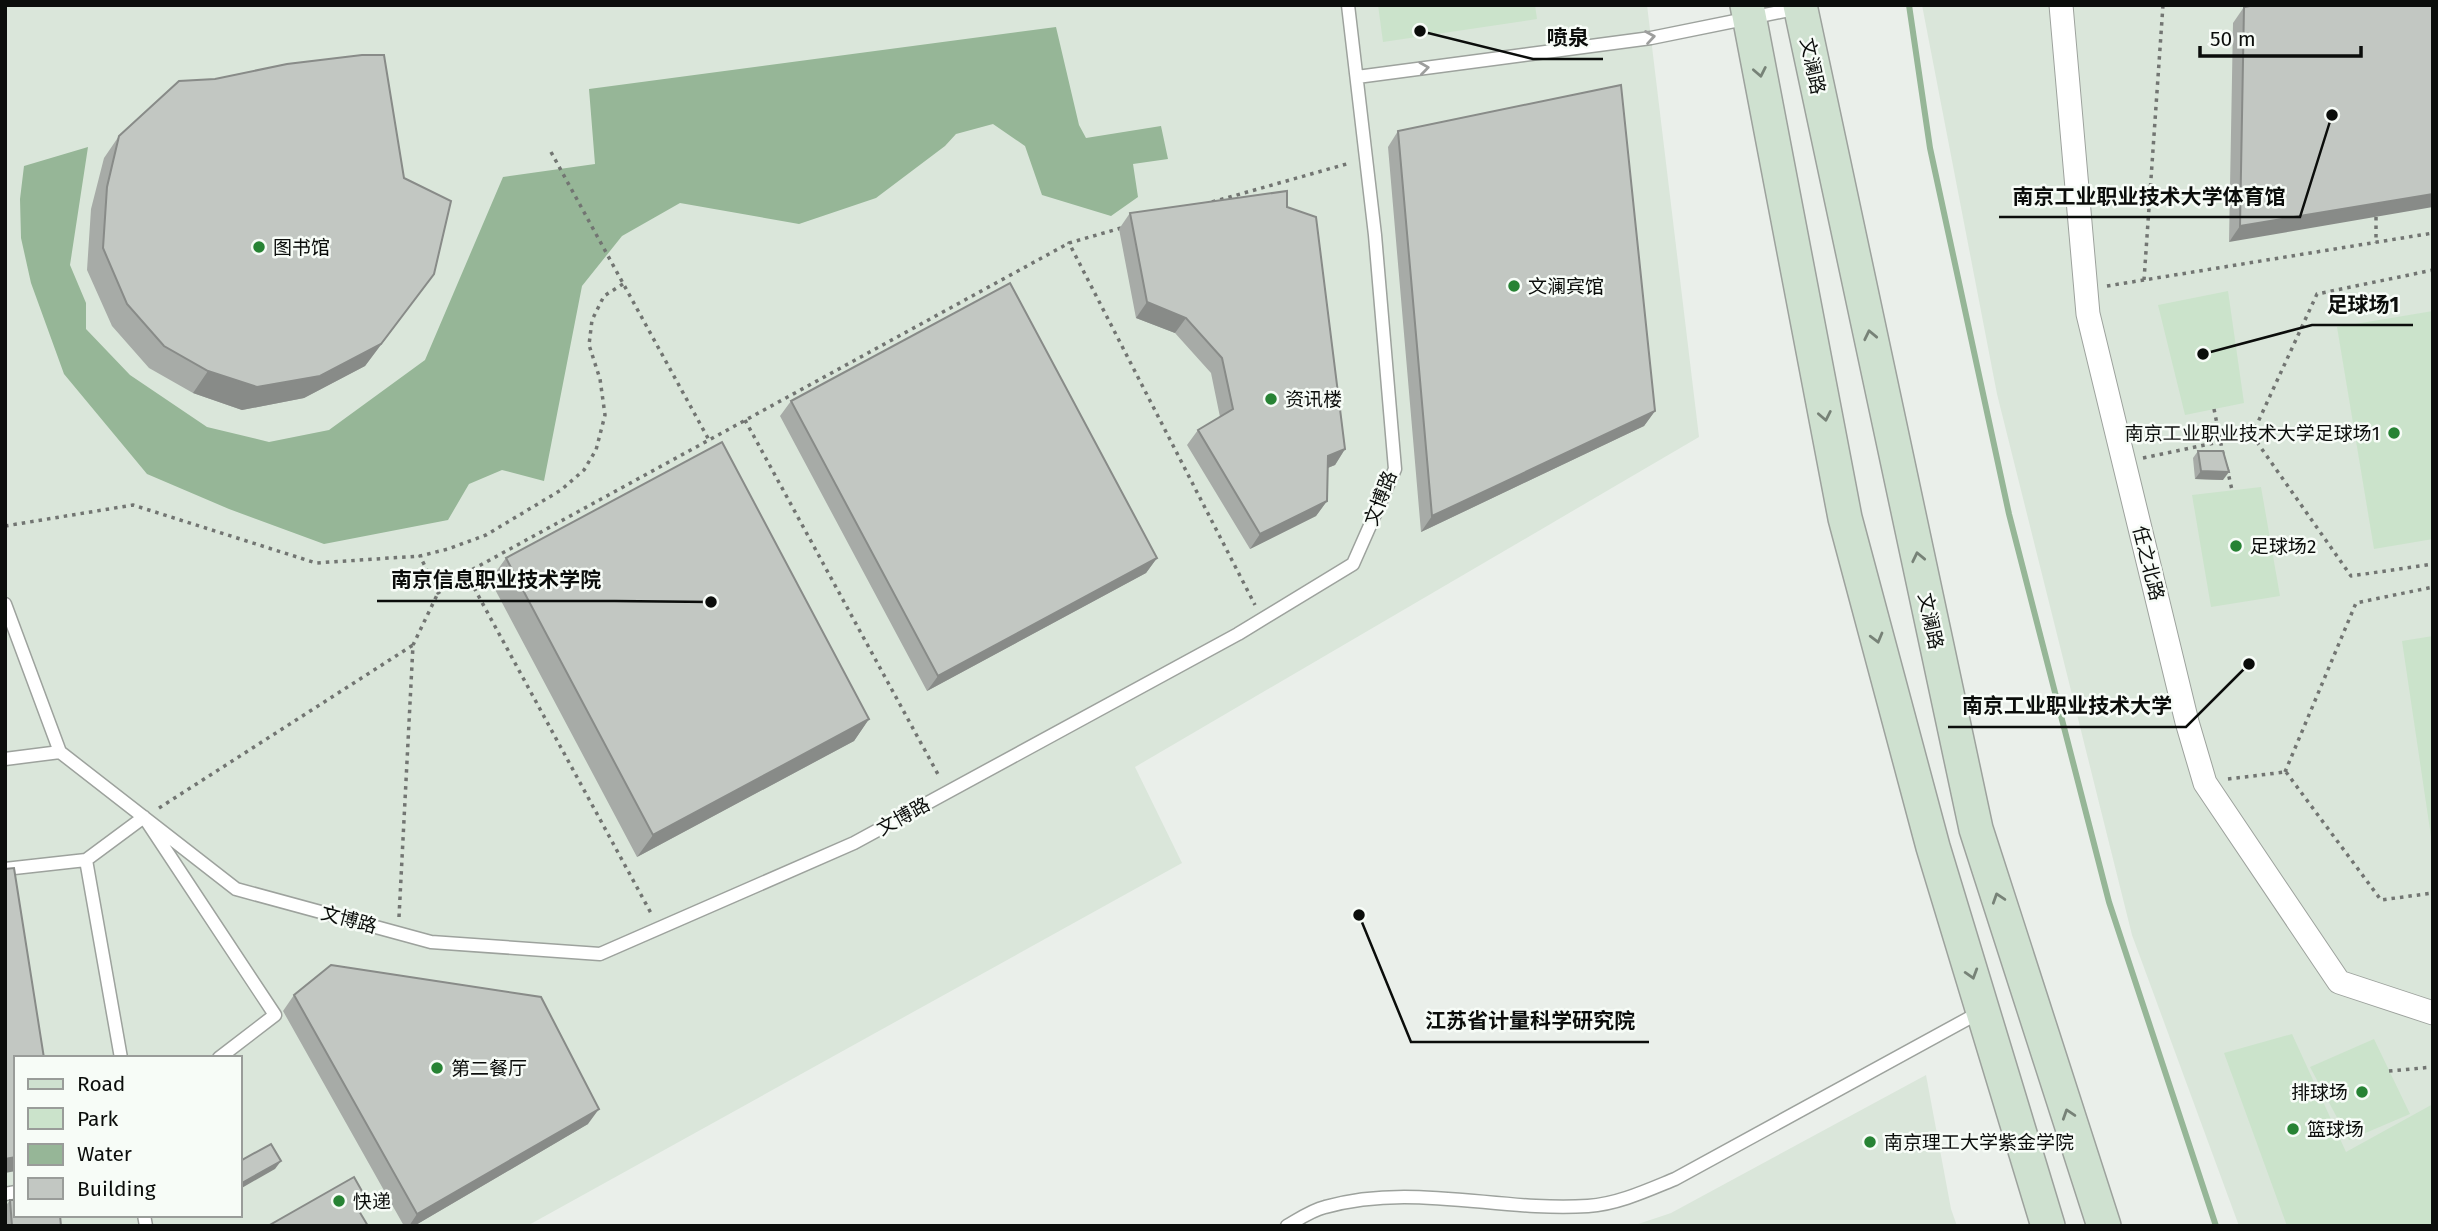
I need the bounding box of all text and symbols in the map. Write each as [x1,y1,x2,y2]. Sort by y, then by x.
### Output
scale bar [2200,14,2361,58]
callout: 喷泉 [1533,17,1603,59]
text: 喷泉 [1547,25,1589,51]
text: 50 m [2210,26,2256,52]
one-way arrow [1644,30,1656,45]
street label: 文澜路 [1795,36,1830,96]
one-way arrow [1419,61,1430,76]
one-way arrow [1752,66,1767,78]
callout: 南京工业职业技术大学体育馆 [1999,175,2300,217]
text: 南京工业职业技术大学体育馆 [2013,184,2286,210]
place label: 图书馆 [273,236,330,259]
marker: 图书馆 [251,239,267,255]
place label: 文澜宾馆 [1528,275,1604,298]
marker: 文澜宾馆 [1506,278,1522,294]
callout: 足球场1 [2312,283,2413,325]
text: 足球场1 [2327,292,2399,318]
one-way arrow [1864,329,1879,341]
place label: 资讯楼 [1285,388,1342,411]
marker: 资讯楼 [1263,391,1279,407]
one-way arrow [1817,410,1832,422]
place label: 南京工业职业技术大学足球场1 [2125,422,2380,445]
marker: 南京工业职业技术大学足球场1 [2386,425,2402,441]
street label: 文博路 [1360,467,1401,529]
street label: 任之北路 [2128,523,2169,603]
place label: 足球场2 [2250,535,2316,558]
marker: 足球场2 [2228,538,2244,554]
one-way arrow [1911,551,1926,563]
callout: 南京信息职业技术学院 [377,559,615,601]
text: 南京信息职业技术学院 [391,567,601,593]
street label: 文澜路 [1913,591,1948,651]
one-way arrow [1869,631,1883,643]
callout: 南京工业职业技术大学 [1948,685,2186,727]
text: 南京工业职业技术大学 [1962,693,2172,719]
street label: 文博路 [873,793,934,840]
one-way arrow [1992,892,2006,904]
street label: 文博路 [318,901,379,938]
one-way arrow [1963,968,1978,980]
callout: 江苏省计量科学研究院 [1411,1000,1649,1042]
text: 江苏省计量科学研究院 [1425,1008,1635,1034]
legend [14,1056,242,1217]
place label: 第二餐厅 [451,1057,527,1080]
marker: 第二餐厅 [429,1060,445,1076]
text: Road [77,1071,125,1097]
place label: 排球场 [2291,1081,2348,1104]
marker: 排球场 [2354,1084,2370,1100]
text: Park [77,1106,119,1132]
one-way arrow [2062,1109,2076,1121]
place label: 篮球场 [2307,1118,2364,1141]
marker: 篮球场 [2285,1121,2301,1137]
place label: 南京理工大学紫金学院 [1884,1131,2074,1154]
marker: 南京理工大学紫金学院 [1862,1134,1878,1150]
text: Water [77,1141,132,1167]
text: Building [77,1176,156,1202]
place label: 快递 [353,1190,391,1213]
marker: 快递 [331,1193,347,1209]

